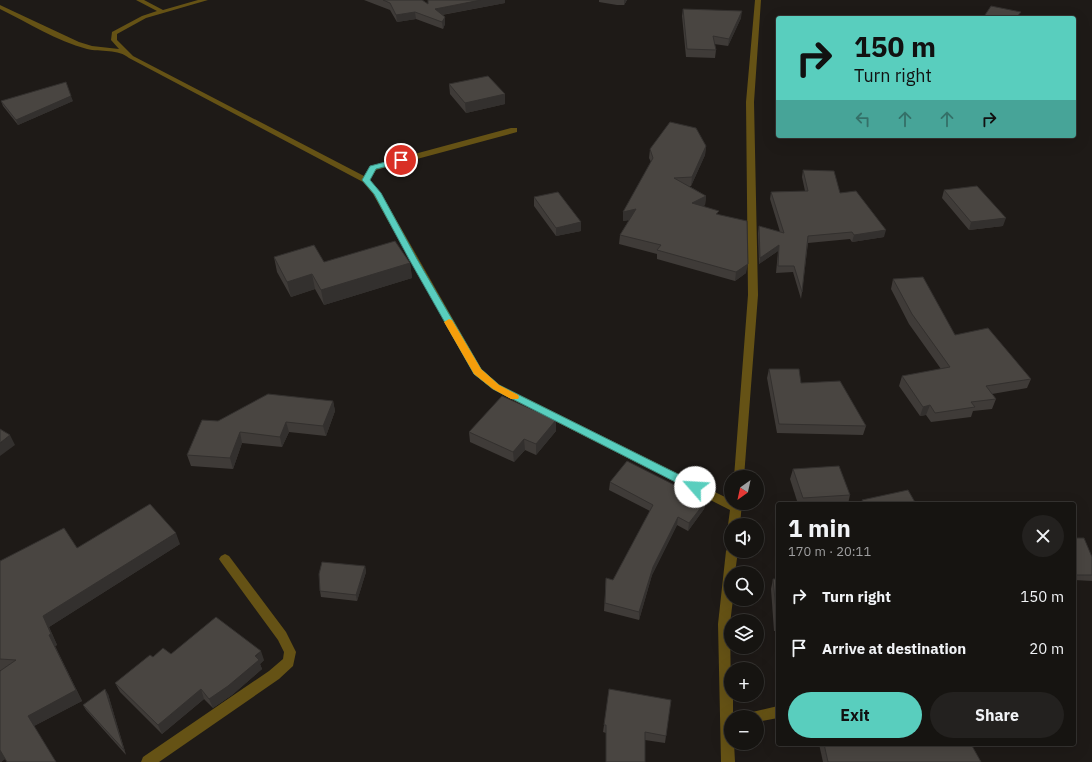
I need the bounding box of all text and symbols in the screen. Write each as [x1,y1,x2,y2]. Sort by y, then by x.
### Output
text: 150 m [854,28,936,65]
icon: right [788,32,840,84]
text: Turn right [854,64,932,87]
icon: left [852,108,874,130]
icon: ahead [894,108,916,130]
icon: ahead [936,108,958,130]
icon: right [978,108,1000,130]
pin [384,143,418,177]
icon: arrive [390,149,412,171]
position arrow [674,466,716,508]
north arrow [724,470,764,510]
map controls [724,470,764,750]
text: 1 min [788,512,851,544]
button: close [1022,515,1064,557]
button: sound [724,518,764,558]
text: 170 m · 20:11 [788,543,871,560]
button: search [724,566,764,606]
icon: right [788,585,810,607]
text: Turn right [822,587,891,606]
text: 150 m [1020,587,1064,606]
button: layers [724,614,764,654]
icon: arrive [788,637,810,659]
text: Arrive at destination [822,639,966,658]
text: 20 m [1029,639,1064,658]
button: + [724,662,764,702]
button: Exit [788,692,922,738]
button: Share [930,692,1064,738]
button: − [724,710,764,750]

